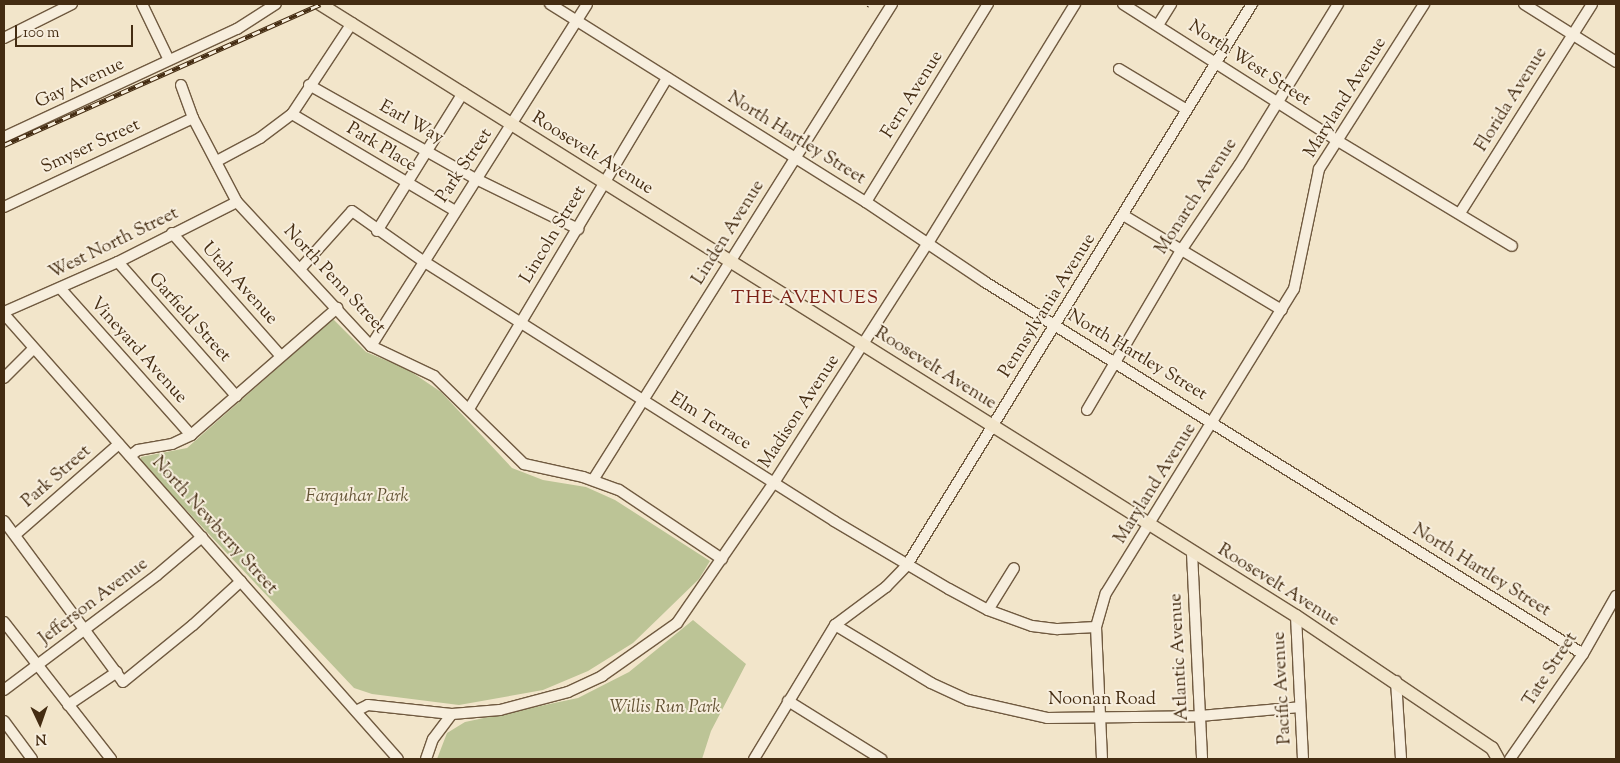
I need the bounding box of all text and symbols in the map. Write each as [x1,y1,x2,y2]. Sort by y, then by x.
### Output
scale bar [18,15,135,47]
street label: North West Street [1184,16,1314,112]
text: 100 m [23,23,59,44]
street label: Maryland Avenue [1300,34,1392,162]
street label: Florida Avenue [1471,44,1553,156]
street label: Fern Avenue [877,47,949,143]
street label: Gay Avenue [32,54,128,114]
street label: North Hartley Street [723,88,869,190]
street label: Earl Way [375,96,447,150]
street label: Roosevelt Avenue [527,108,657,200]
street label: Smyser Street [38,115,144,179]
street label: Park Place [342,119,420,177]
street label: Park Street [432,125,498,207]
street label: Monarch Avenue [1151,135,1243,259]
street label: Linden Avenue [688,177,770,289]
street label: Lincoln Street [516,182,592,288]
street label: West North Street [46,203,182,285]
street label: North Penn Street [278,221,390,339]
street label: Pennsylvania Avenue [995,230,1101,382]
street label: Utah Avenue [196,238,282,330]
street label: Garfield Street [143,269,235,367]
district label: THE AVENUES [730,288,880,310]
street label: Vineyard Avenue [85,294,191,408]
street label: North Hartley Street [1063,306,1211,406]
street label: Roosevelt Avenue [870,323,1000,415]
street label: Madison Avenue [755,351,845,473]
street label: Elm Terrace [665,388,755,456]
street label: Maryland Avenue [1110,420,1202,548]
street label: Park Street [18,441,96,513]
street label: North Newberry Street [146,453,282,599]
park label: Farquhar Park [305,486,409,508]
street label: North Hartley Street [1408,520,1554,622]
street label: Roosevelt Avenue [1213,540,1343,632]
street label: Jefferson Avenue [35,554,153,650]
street label: Atlantic Avenue [1166,593,1194,721]
street label: Tate Street [1519,629,1583,711]
street label: Pacific Avenue [1269,631,1297,745]
street label: Noonan Road [1048,689,1156,711]
park label: Willis Run Park [610,697,720,719]
north arrow [15,698,65,748]
text: N [35,728,47,748]

